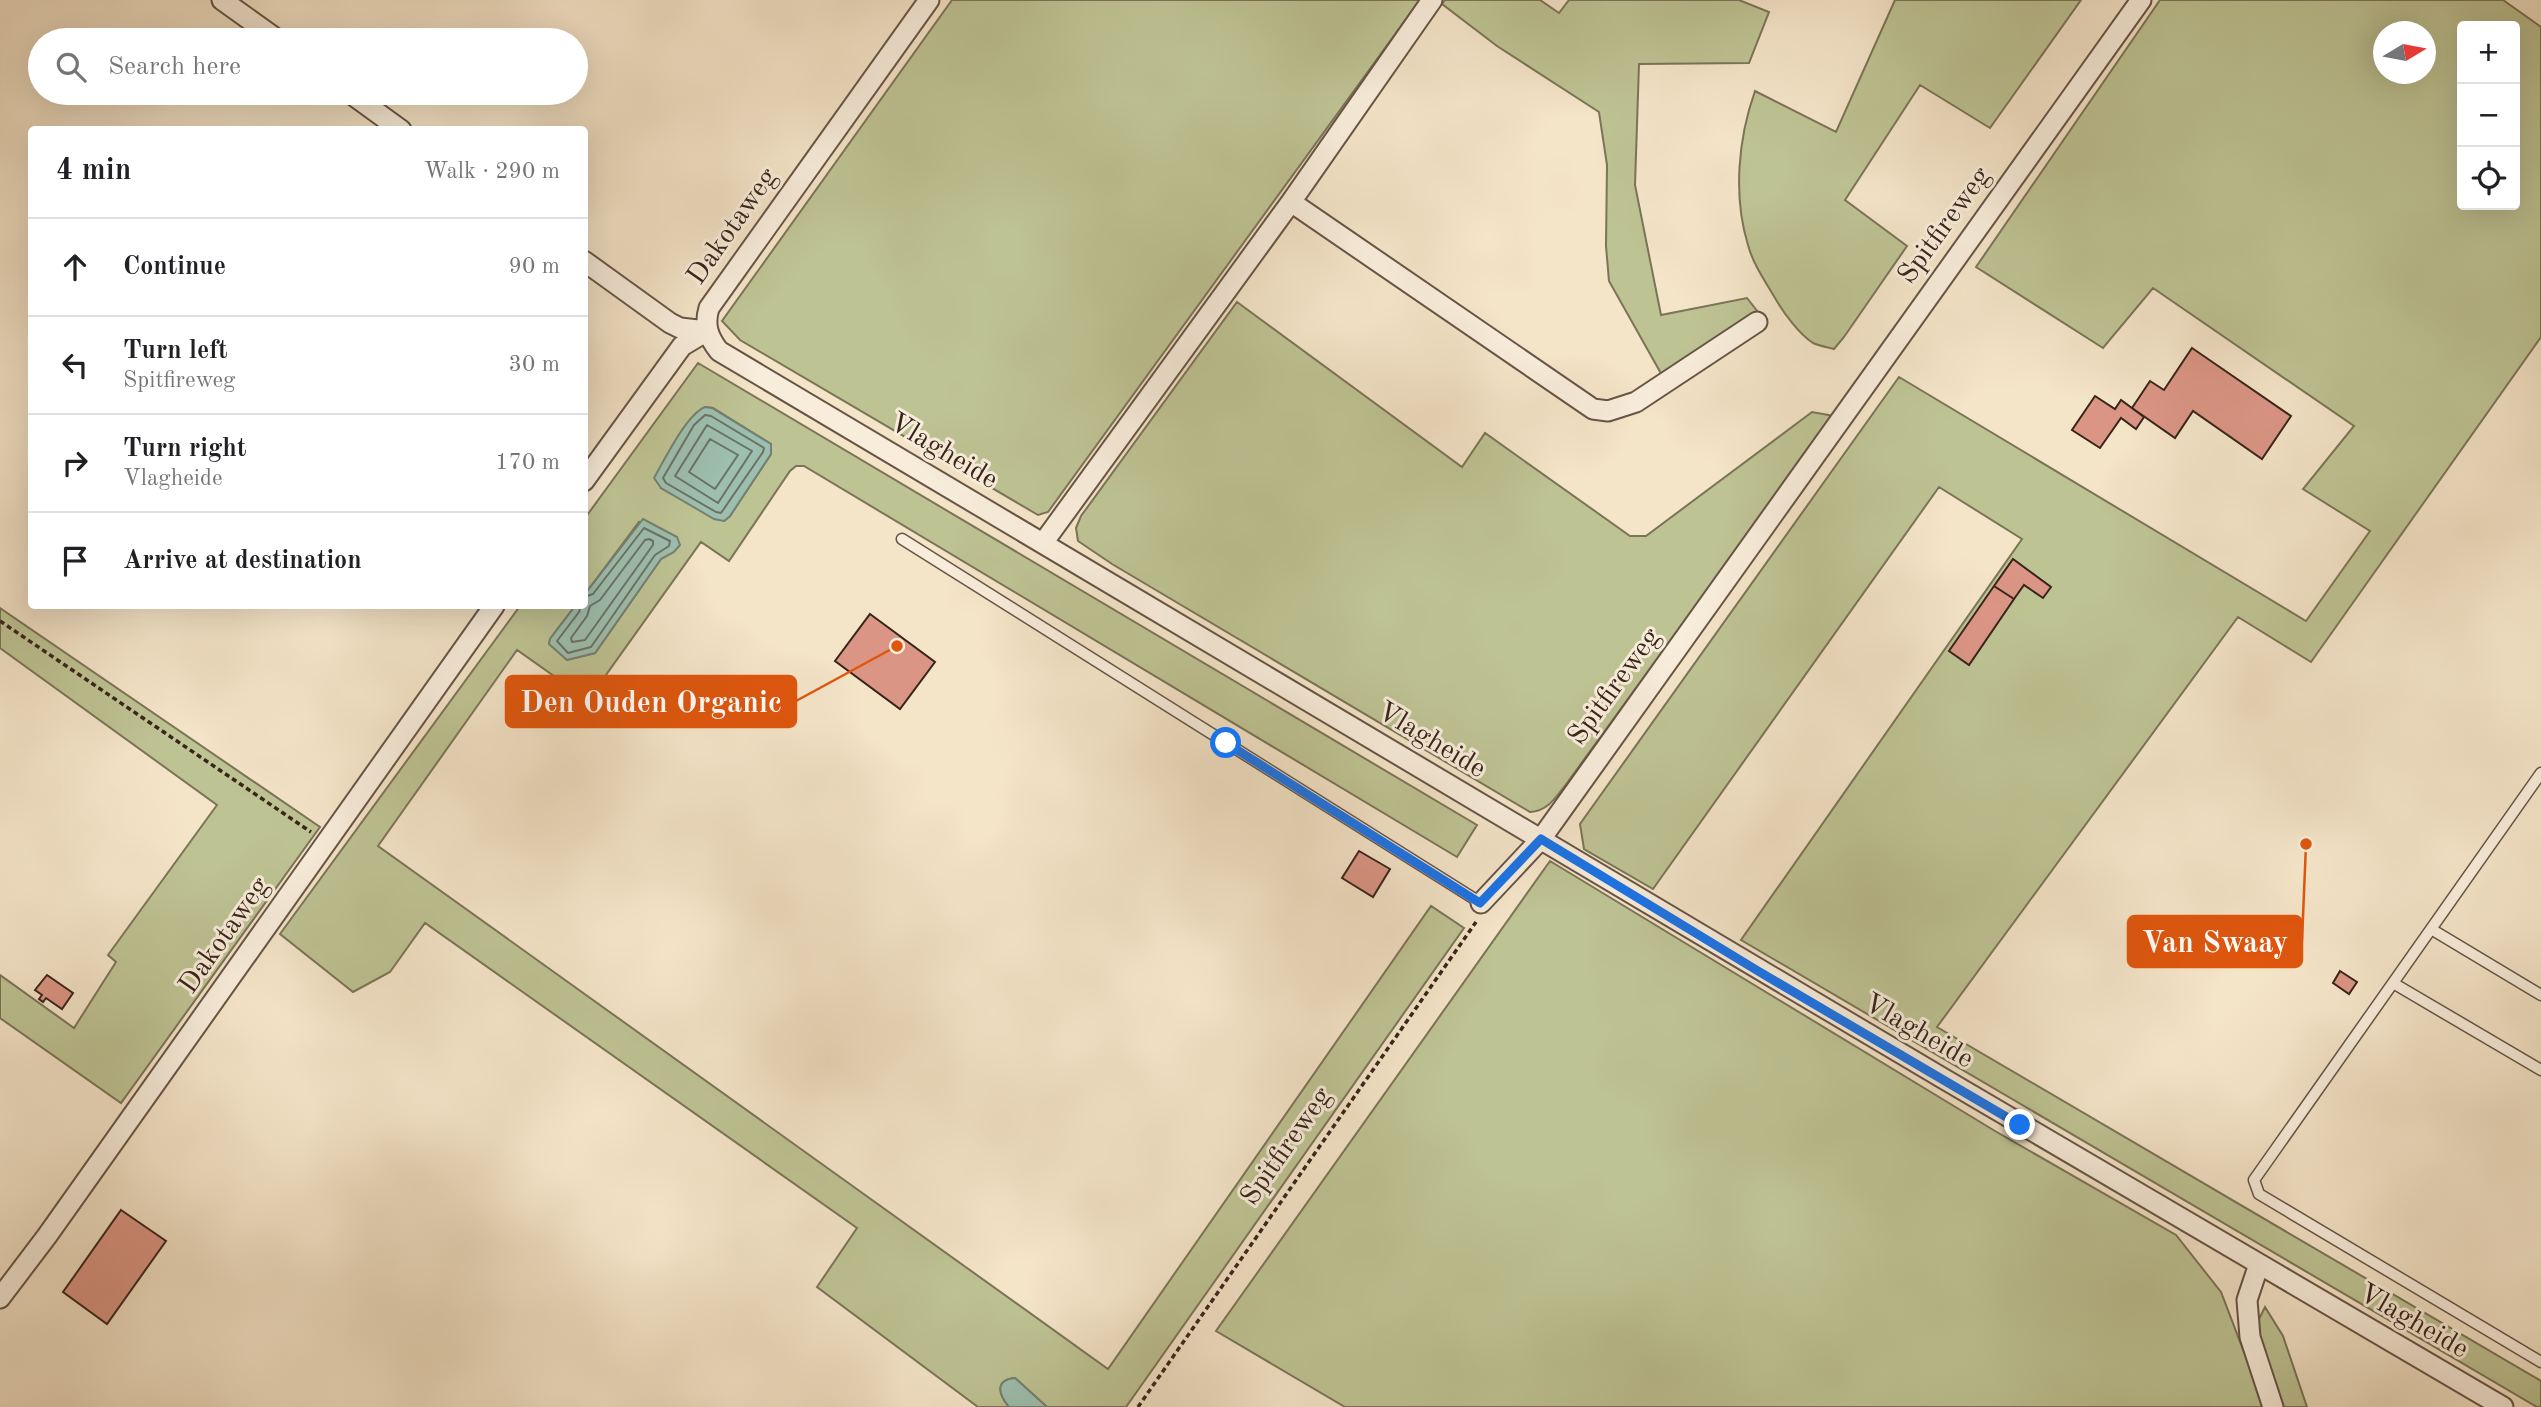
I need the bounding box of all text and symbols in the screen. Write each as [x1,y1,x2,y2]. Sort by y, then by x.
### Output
north arrow [2373,21,2436,84]
map controls [2457,21,2520,210]
button: + [2457,21,2520,84]
search box [28,28,588,105]
icon: search [52,48,90,86]
text: Search here [108,54,241,80]
button: − [2457,84,2520,147]
button: locate [2457,147,2520,210]
text: 4 min [56,156,131,186]
text: Walk · 290 m [424,160,560,183]
street label: Spitfireweg [1893,162,1997,290]
street label: Dakotaweg [683,163,783,291]
icon: ahead [56,248,94,286]
text: Continue [123,254,226,280]
text: 90 m [509,255,560,278]
text: Turn left [123,338,228,364]
icon: left [56,346,94,384]
text: 30 m [509,353,560,376]
text: Spitfireweg [123,369,235,392]
street label: Vlagheide [884,409,1002,495]
text: Turn right [123,436,246,462]
icon: right [56,444,94,482]
text: 170 m [495,451,560,474]
text: Vlagheide [123,467,223,490]
icon: arrive [56,542,94,580]
text: Arrive at destination [123,548,362,574]
street label: Spitfireweg [1563,623,1667,751]
callout: Den Ouden Organic [506,676,796,727]
text: Den Ouden Organic [520,689,782,719]
street label: Vlagheide [1372,698,1490,784]
route start [1210,727,1241,758]
street label: Dakotaweg [175,872,275,1000]
callout: Van Swaay [2128,916,2302,967]
text: Van Swaay [2142,929,2288,959]
street label: Vlagheide [1858,990,1978,1074]
street label: Spitfireweg [1236,1083,1338,1211]
route end [2004,1109,2035,1140]
street label: Vlagheide [2353,1280,2473,1364]

